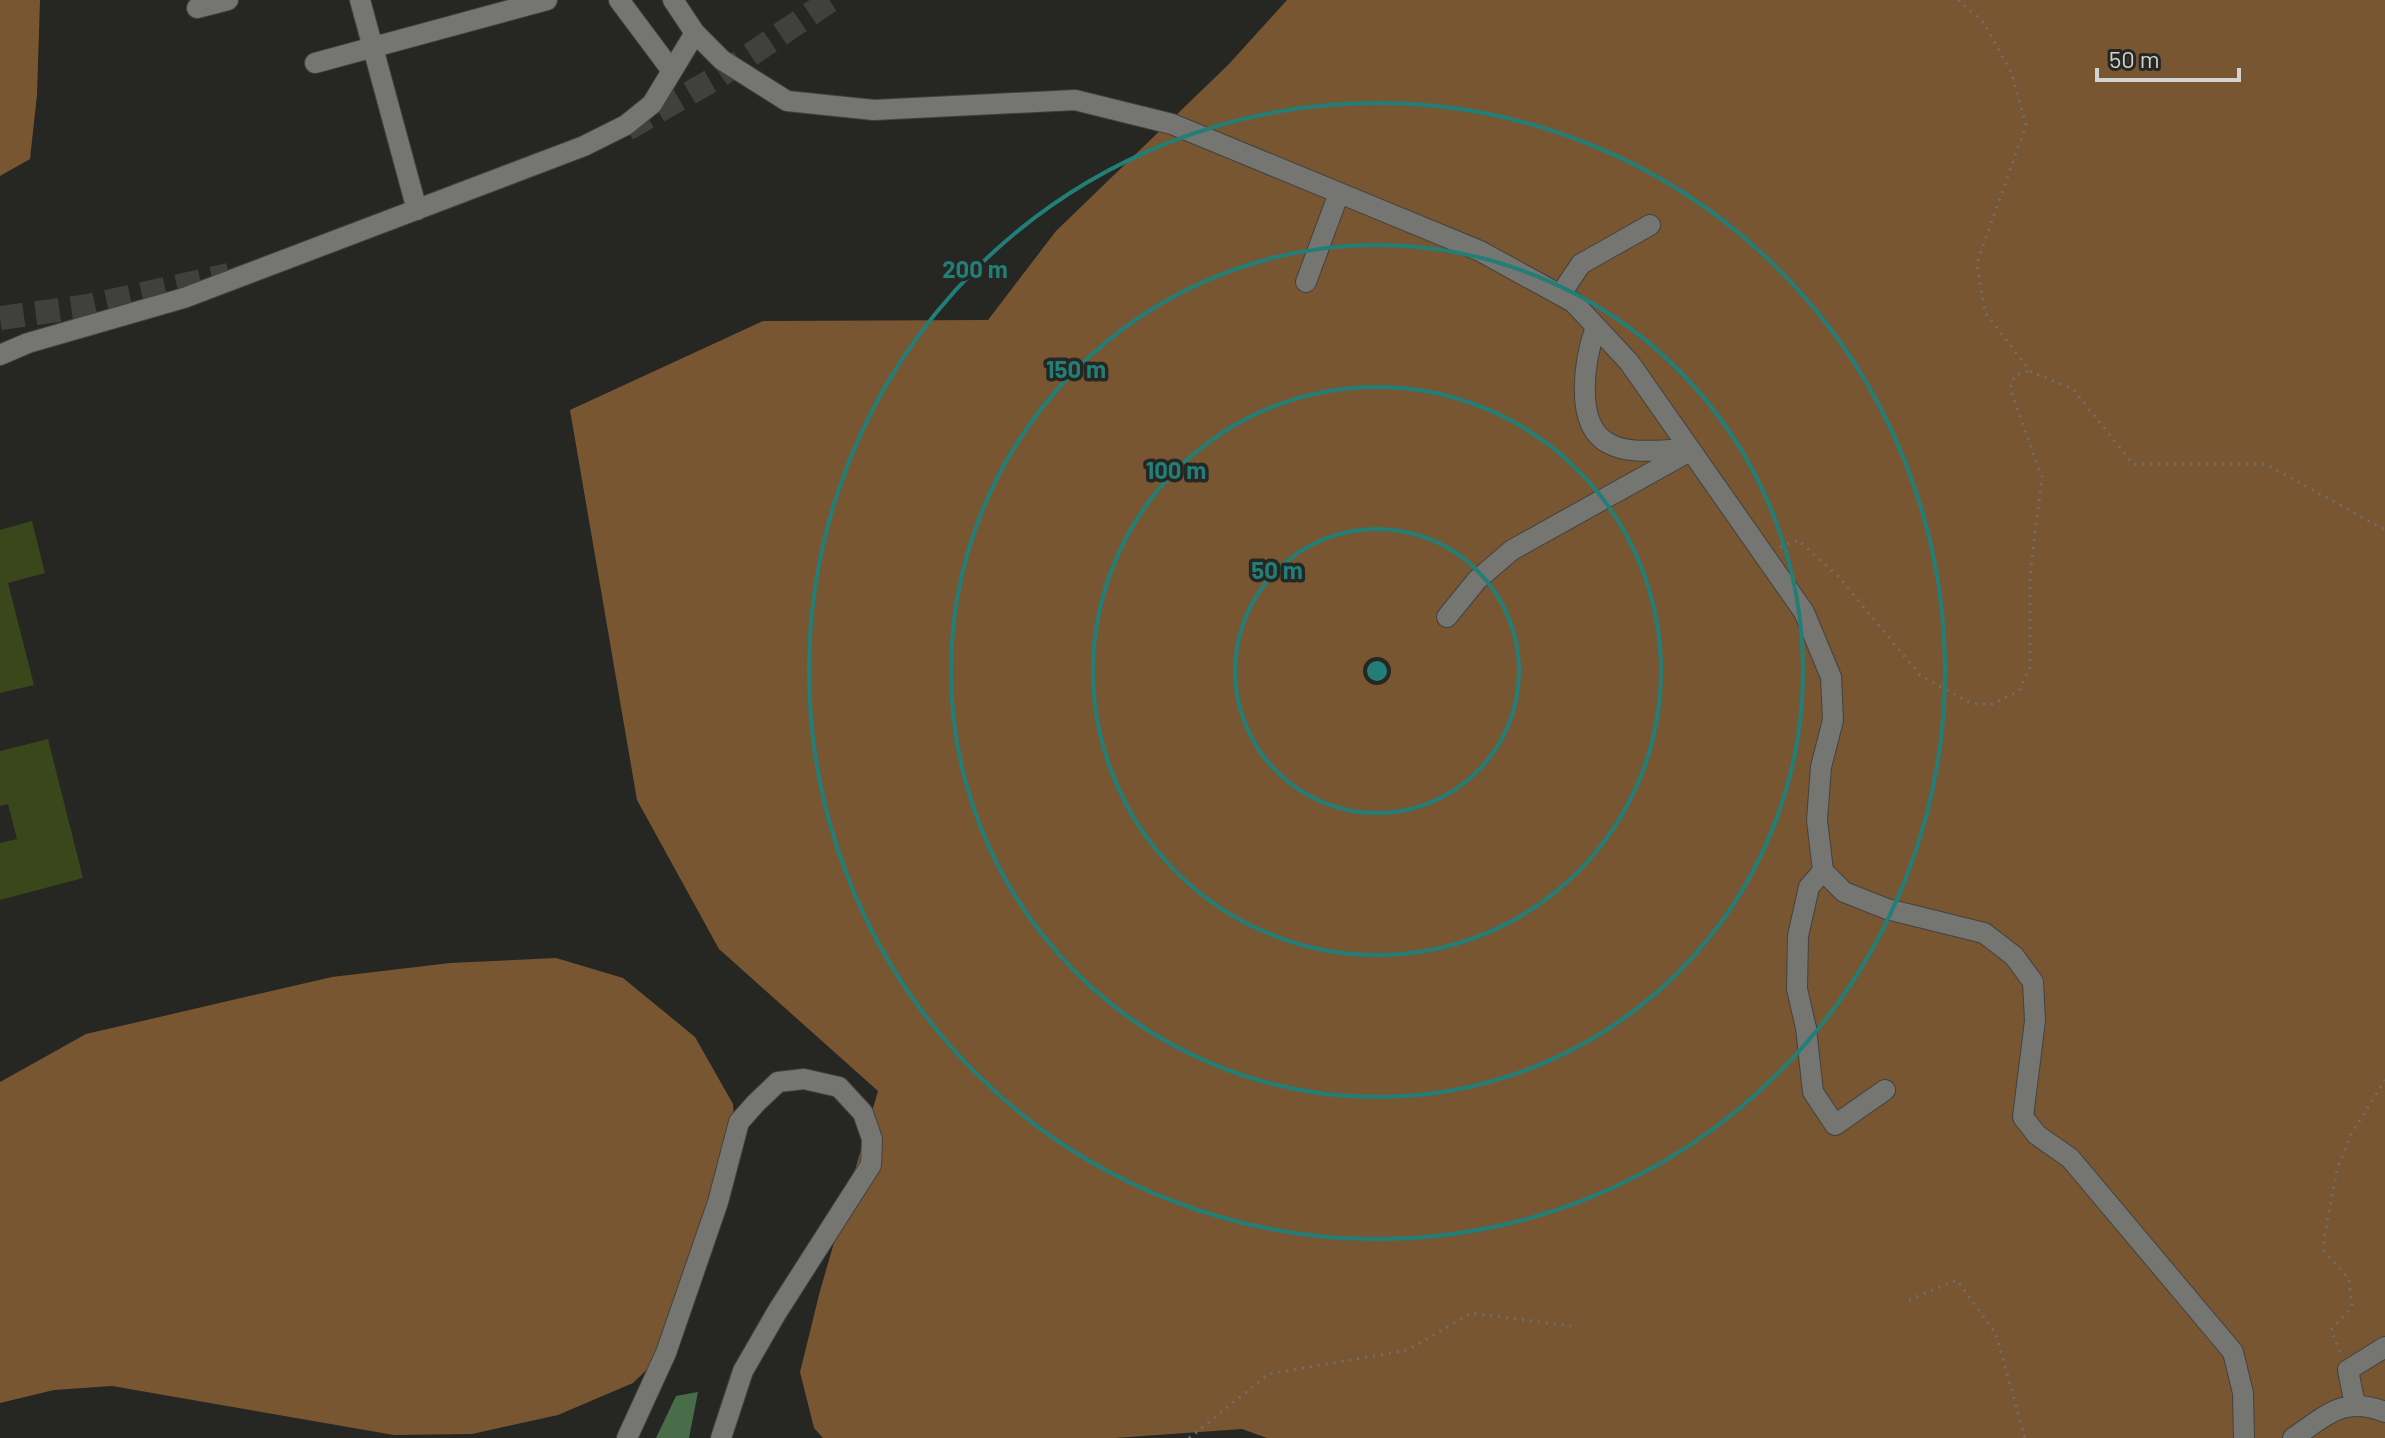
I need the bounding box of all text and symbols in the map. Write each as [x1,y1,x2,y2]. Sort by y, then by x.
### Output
scale bar [2097,32,2239,82]
text: 50 m [2109,44,2160,73]
text: 200 m [942,254,1008,283]
text: 150 m [1046,354,1106,383]
text: 100 m [1146,455,1206,484]
text: 50 m [1251,555,1303,584]
centre of rings [1363,657,1391,685]

